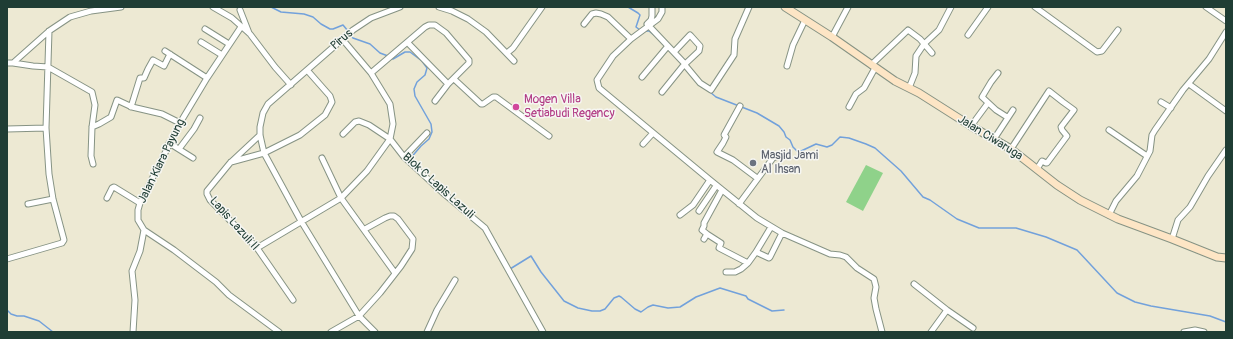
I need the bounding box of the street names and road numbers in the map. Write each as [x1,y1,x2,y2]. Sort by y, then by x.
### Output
street label: Pirus [328,27,356,53]
street label: Jalan Ciwaruga [955,112,1025,164]
street label: Jalan Kiara Payung [135,117,189,205]
street label: Blok C Lapis Lazuli [399,150,477,222]
street label: Lapis Lazuli II [206,194,262,254]

